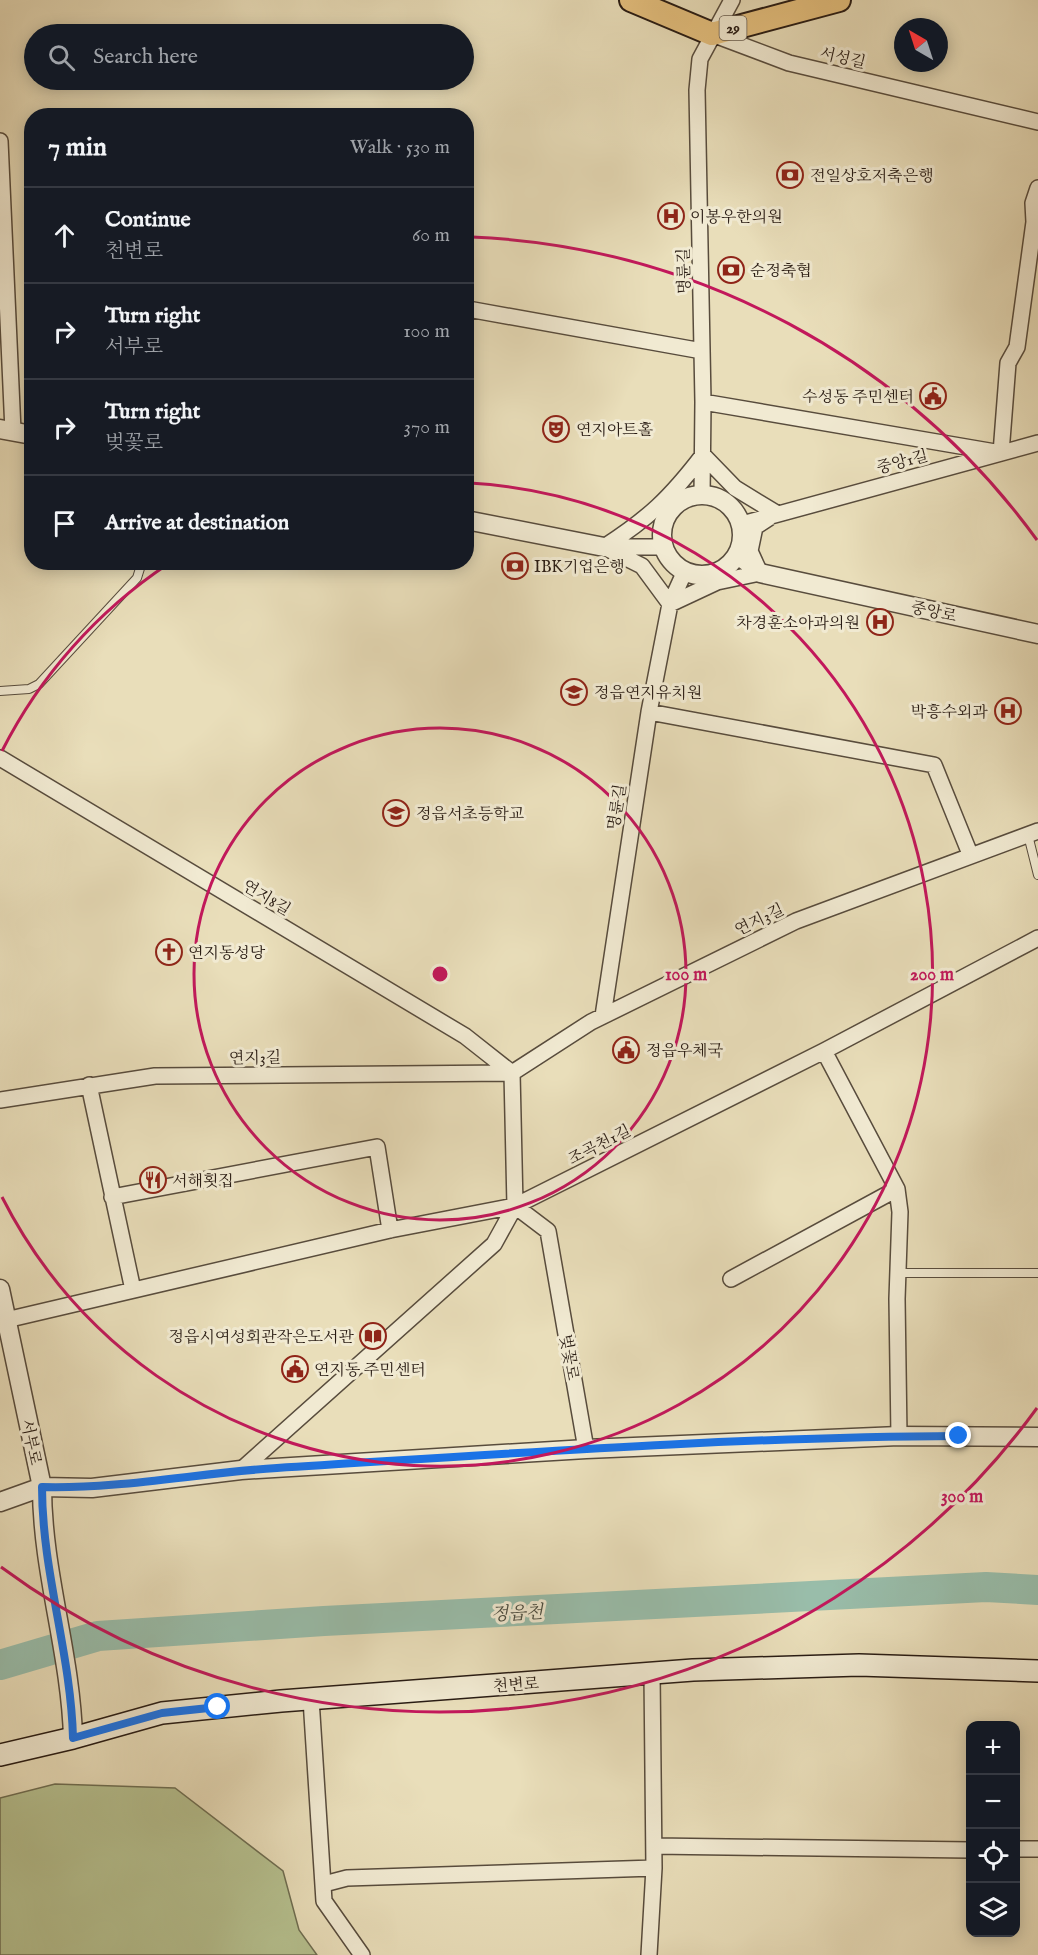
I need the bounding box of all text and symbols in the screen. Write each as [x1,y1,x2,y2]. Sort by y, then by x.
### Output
road number: 29 [720,16,746,40]
north arrow [894,18,948,72]
search box [24,24,474,90]
icon: search [45,41,78,74]
text: Search here [93,43,198,71]
street label: 서성길 [818,44,867,74]
text: 7 min [48,131,107,164]
text: Walk · 530 m [350,135,450,160]
bank icon: 전일상호저축은행 [775,160,805,190]
place label: 전일상호저축은행 [810,167,934,187]
hospital icon: 이봉우한의원 [656,201,686,231]
text: Continue [105,206,191,234]
place label: 이봉우한의원 [690,208,783,228]
icon: ahead [48,219,81,252]
text: 60 m [412,223,450,248]
text: 천변로 [105,239,163,264]
street label: 명륜길 [675,248,695,294]
bank icon: 순정축협 [716,255,746,285]
place label: 순정축협 [750,262,812,282]
text: Turn right [105,302,200,330]
icon: right [48,315,81,348]
text: 100 m [403,319,450,344]
text: 서부로 [105,335,163,360]
public building icon: 수성동 주민센터 [918,381,948,411]
place label: 수성동 주민센터 [802,388,914,408]
text: Turn right [105,398,200,426]
icon: right [48,411,81,444]
theatre icon: 연지아트홀 [541,414,571,444]
text: 370 m [404,415,450,440]
place label: 연지아트홀 [576,421,653,441]
text: 벚꽃로 [105,431,163,456]
street label: 중앙1길 [875,446,930,479]
icon: arrive [48,507,81,540]
text: Arrive at destination [105,509,289,537]
bank icon: IBK기업은행 [500,551,530,581]
place label: IBK기업은행 [534,558,625,578]
street label: 중앙로 [909,598,959,628]
hospital icon: 차경훈소아과의원 [865,607,895,637]
place label: 차경훈소아과의원 [736,614,860,634]
school or university icon: 정읍연지유치원 [559,677,589,707]
place label: 정읍연지유치원 [594,684,702,704]
hospital icon: 박흥수외과 [993,696,1023,726]
place label: 박흥수외과 [911,703,989,723]
street label: 명륜길 [604,783,631,832]
school or university icon: 정읍서초등학교 [381,798,411,828]
place label: 정읍서초등학교 [416,805,524,825]
street label: 연지8길 [238,877,294,921]
street label: 연지3길 [732,900,788,941]
church icon: 연지동성당 [154,937,184,967]
place label: 연지동성당 [188,944,266,964]
centre of rings [430,964,450,984]
text: 100 m [665,964,707,987]
text: 200 m [910,964,954,987]
public building icon: 정읍우체국 [611,1035,641,1065]
place label: 정읍우체국 [646,1042,724,1062]
street label: 연지3길 [229,1049,281,1069]
street label: 조곡천1길 [565,1121,635,1170]
restaurant icon: 서해횟집 [138,1165,168,1195]
place label: 서해횟집 [172,1172,234,1192]
library icon: 정읍시여성회관작은도서관 [358,1321,388,1351]
place label: 정읍시여성회관작은도서관 [169,1328,355,1348]
street label: 벚꽃로 [554,1333,582,1382]
public building icon: 연지동 주민센터 [280,1354,310,1384]
place label: 연지동 주민센터 [314,1361,426,1381]
street label: 서부로 [15,1418,45,1468]
route end [945,1422,971,1448]
text: 300 m [941,1486,983,1509]
water label: 정읍천 [490,1602,545,1627]
street label: 천변로 [492,1674,541,1698]
route start [204,1693,230,1719]
map controls [966,1721,1020,1937]
button: + [966,1721,1020,1775]
button: − [966,1775,1020,1829]
button: locate [966,1829,1020,1883]
button: layers [966,1883,1020,1937]

